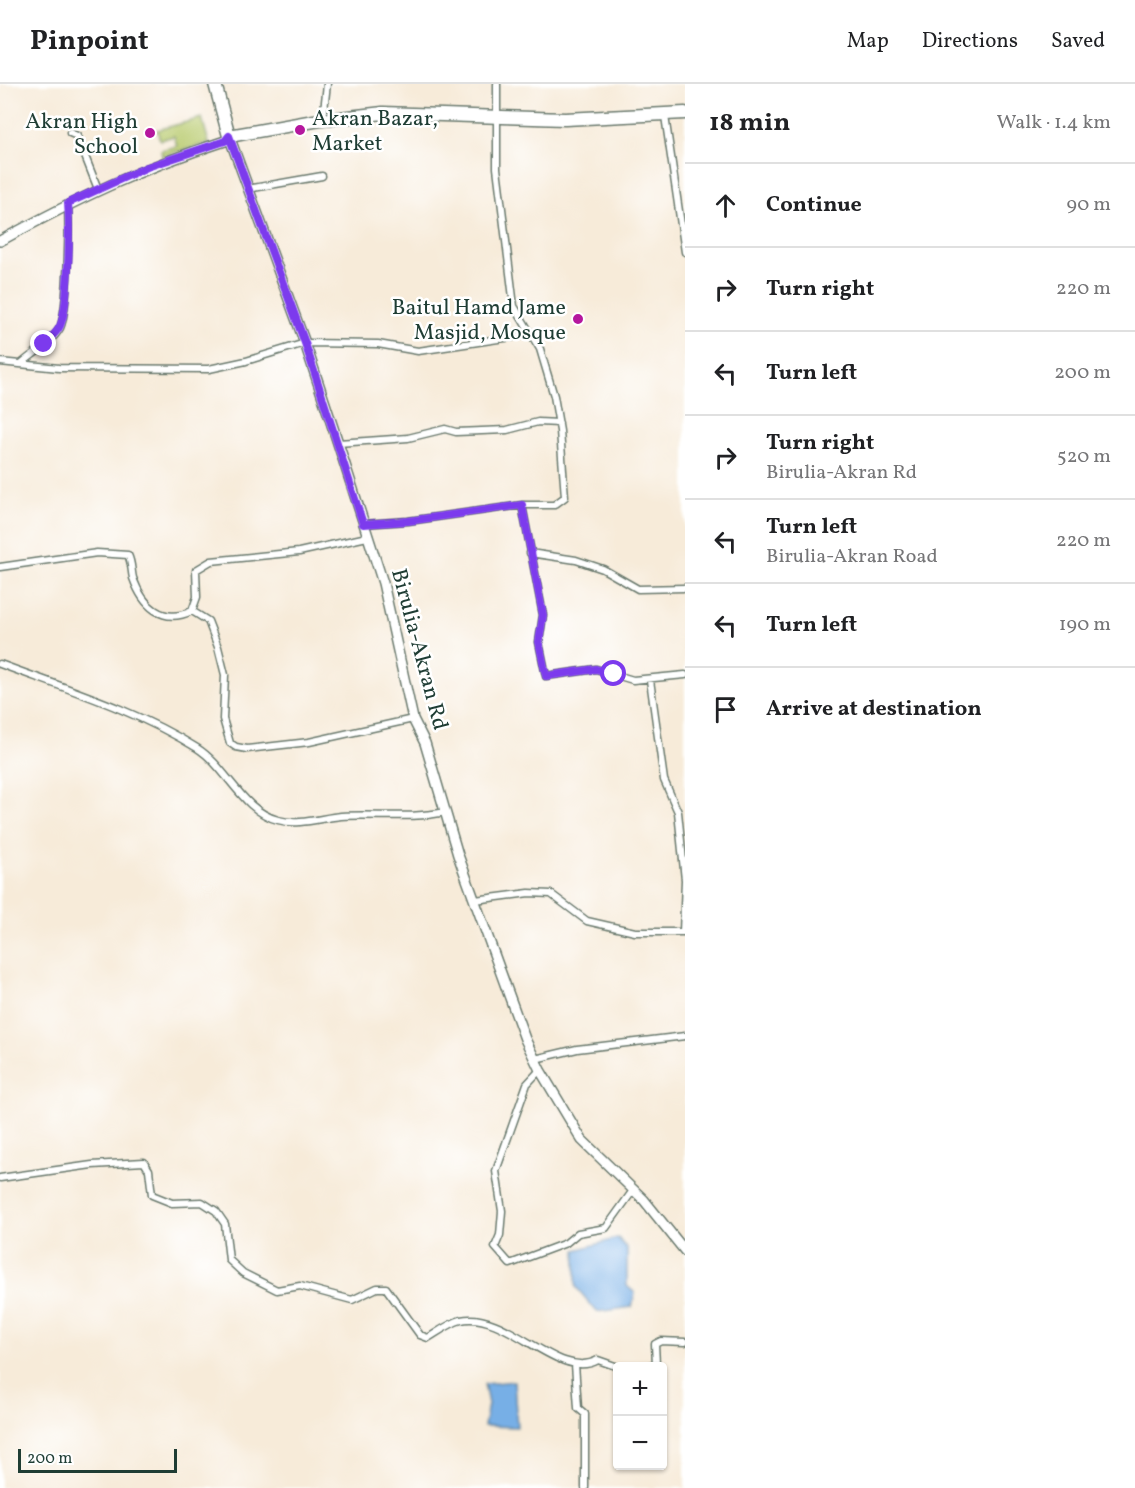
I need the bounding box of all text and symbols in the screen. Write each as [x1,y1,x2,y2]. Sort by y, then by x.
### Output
text: Pinpoint [30,22,148,61]
text: Map [847,27,889,56]
text: Directions [922,27,1018,56]
text: Saved [1051,27,1105,56]
place label: Akran Bazar, Market [312,104,438,160]
text: 18 min [709,105,790,141]
place label: Akran High School [25,107,138,163]
text: Walk · 1.4 km [997,109,1111,137]
marker: Akran Bazar, Market [293,123,307,137]
marker: Akran High School [143,126,157,140]
icon: ahead [709,189,742,222]
text: Continue [766,190,862,221]
text: 90 m [1067,191,1111,219]
icon: right [709,273,742,306]
text: Turn right [766,274,874,305]
text: 220 m [1056,275,1111,303]
place label: Baitul Hamd Jame Masjid, Mosque [392,293,566,349]
marker: Baitul Hamd Jame Masjid, Mosque [571,312,585,326]
route end [30,330,56,356]
icon: left [709,357,742,390]
text: Turn left [766,358,857,389]
text: 200 m [1054,359,1111,387]
text: Turn right [766,428,874,459]
icon: right [709,441,742,474]
text: 520 m [1057,443,1111,471]
text: Birulia-Akran Rd [766,459,917,487]
text: Turn left [766,512,857,543]
icon: left [709,525,742,558]
text: 220 m [1056,527,1111,555]
text: Birulia-Akran Road [766,543,938,571]
street label: Birulia-Akran Rd [382,565,455,734]
icon: left [709,609,742,642]
text: Turn left [766,610,857,641]
text: 190 m [1059,611,1111,639]
route start [600,660,626,686]
icon: arrive [709,693,742,726]
text: Arrive at destination [766,694,982,725]
map controls [613,1362,667,1470]
button: + [613,1362,667,1416]
button: − [613,1416,667,1470]
scale bar [18,1446,177,1474]
text: 200 m [27,1448,72,1470]

